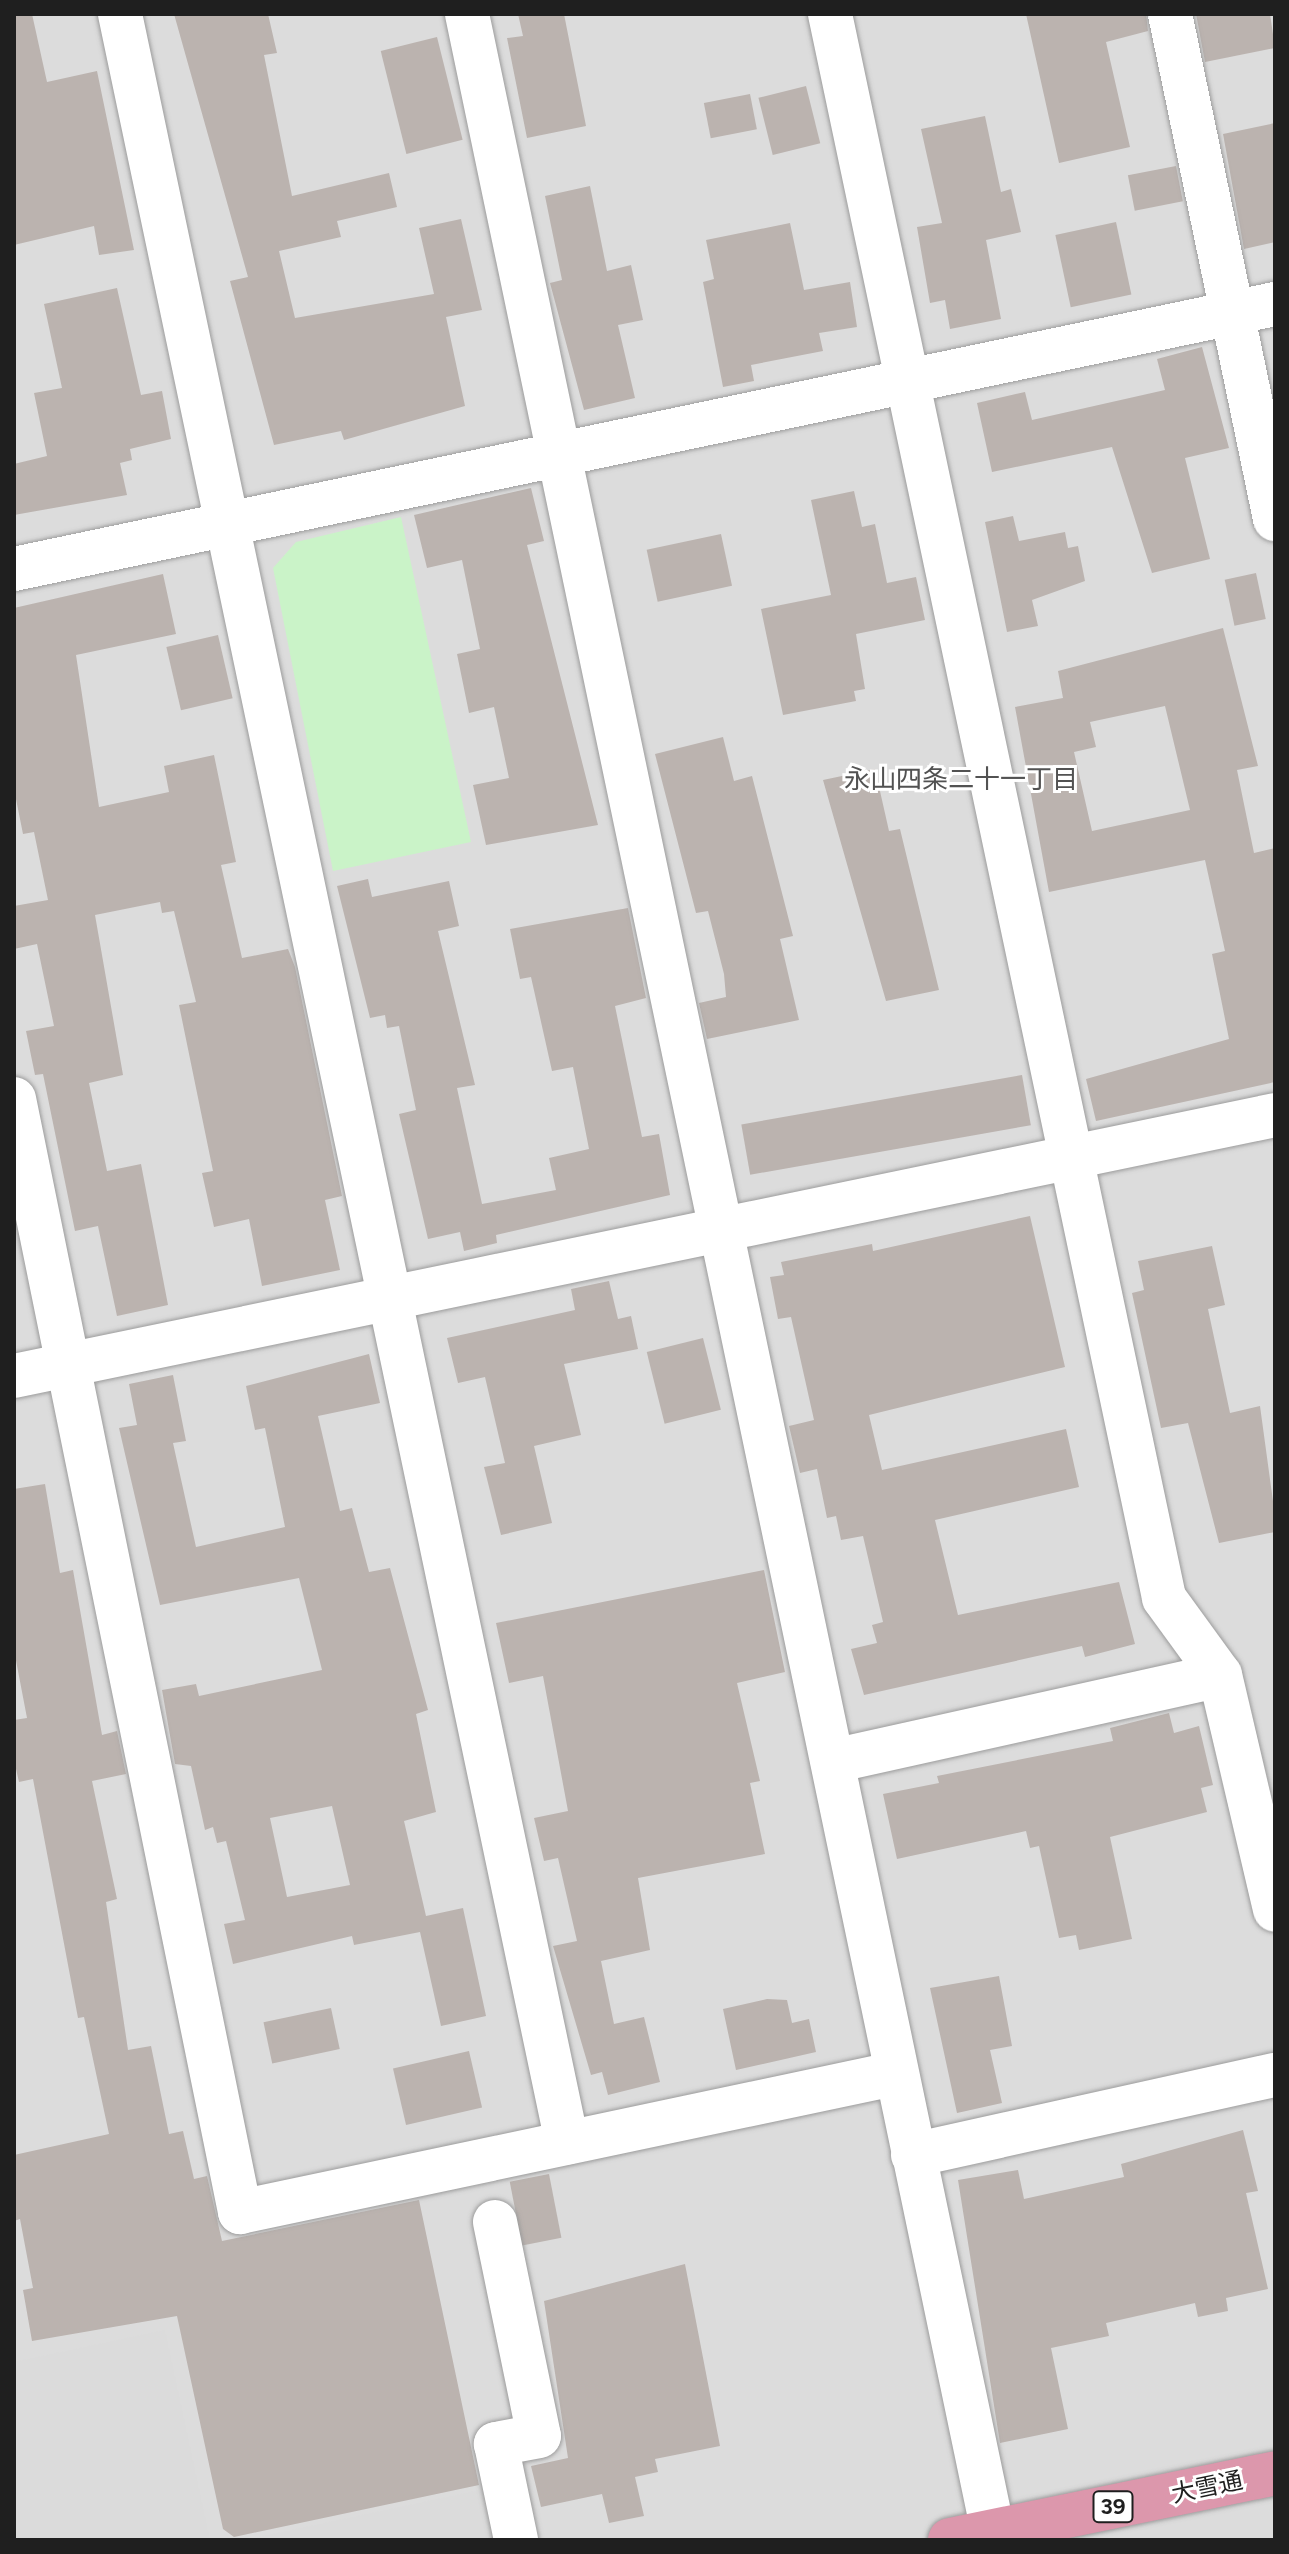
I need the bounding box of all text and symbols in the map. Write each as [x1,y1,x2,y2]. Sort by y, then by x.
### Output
district label: 永山四条二十一丁目 [844,764,1078,796]
street label: 大雪通 [1169,2465,1245,2509]
road number: 39 [1091,2489,1135,2525]

